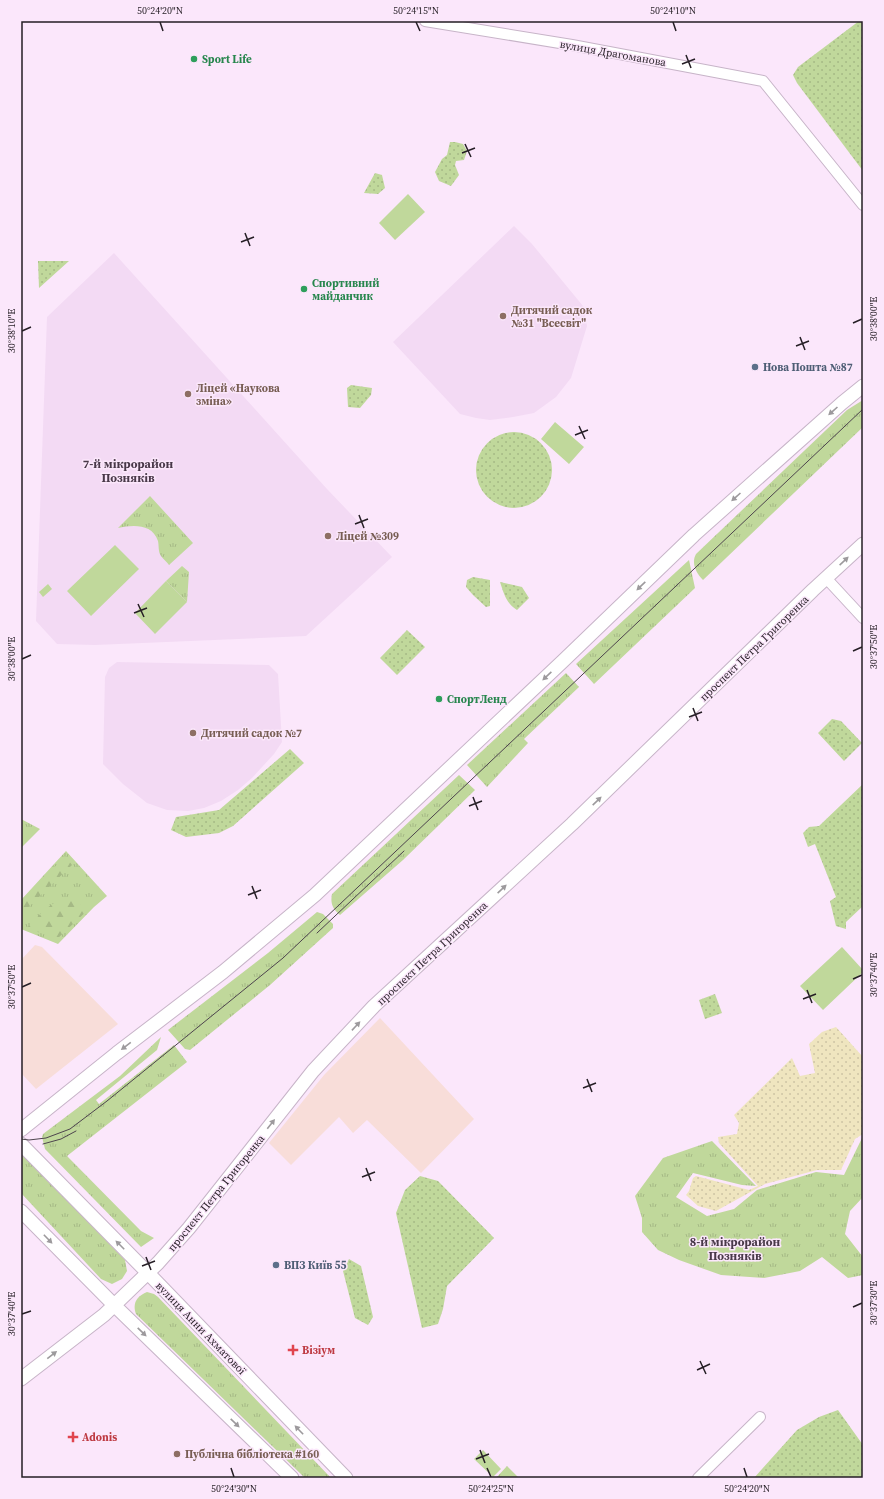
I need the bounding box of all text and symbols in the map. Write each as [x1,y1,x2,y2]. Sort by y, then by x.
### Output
text: 50°24'20"N [137,4,183,17]
text: 50°24'15"N [393,4,439,17]
text: 50°24'10"N [650,4,696,17]
street label: вулиця Драгоманова [559,37,668,70]
place label: Sport Life [202,52,252,67]
marker: Sport Life [189,54,199,64]
place label: Спортивний майданчик [312,276,380,304]
marker: Спортивний майданчик [299,284,309,294]
text: 30°38'00"E [867,297,880,341]
place label: Дитячий садок №31 "Всесвіт" [511,303,593,331]
text: 30°38'10"E [5,309,18,353]
marker: Дитячий садок №31 "Всесвіт" [498,311,508,321]
place label: Нова Пошта №87 [763,360,853,375]
marker: Нова Пошта №87 [750,362,760,372]
place label: Ліцей «Наукова зміна» [196,381,280,409]
marker: Ліцей «Наукова зміна» [183,389,193,399]
one-way arrow [828,406,838,416]
district label: 7-й мікрорайон Позняків [83,456,174,486]
one-way arrow [731,493,741,502]
place label: Ліцей №309 [336,529,399,544]
marker: Ліцей №309 [323,531,333,541]
one-way arrow [839,557,849,566]
one-way arrow [636,581,646,591]
street label: проспект Петра Григоренка [697,592,812,705]
text: 30°37'50"E [867,625,880,669]
text: 30°38'00"E [5,637,18,681]
one-way arrow [542,671,552,681]
place label: СпортЛенд [447,692,507,707]
marker: СпортЛенд [434,694,444,704]
place label: Дитячий садок №7 [201,726,302,741]
marker: Дитячий садок №7 [188,728,198,738]
one-way arrow [592,796,602,805]
one-way arrow [497,884,507,894]
street label: проспект Петра Григоренка [374,898,491,1009]
text: 30°37'40"E [867,953,880,997]
text: 30°37'50"E [5,965,18,1009]
one-way arrow [351,1021,361,1031]
one-way arrow [121,1042,132,1050]
one-way arrow [267,1119,276,1130]
street label: проспект Петра Григоренка [165,1131,268,1255]
one-way arrow [43,1234,53,1244]
district label: 8-й мікрорайон Позняків [690,1234,781,1264]
one-way arrow [115,1240,125,1250]
place label: ВПЗ Київ 55 [284,1258,347,1273]
marker: ВПЗ Київ 55 [271,1260,281,1270]
street label: вулиця Анни Ахматової [152,1279,250,1379]
text: 30°37'30"E [867,1281,880,1325]
text: 30°37'40"E [5,1292,18,1336]
one-way arrow [137,1327,147,1337]
place label: Візіум [302,1343,335,1358]
marker: Візіум [287,1344,299,1356]
one-way arrow [46,1351,57,1359]
one-way arrow [230,1418,240,1427]
one-way arrow [294,1425,304,1435]
place label: Adonis [82,1430,117,1445]
marker: Adonis [67,1431,79,1443]
place label: Публічна бібліотека #160 [185,1447,319,1462]
marker: Публічна бібліотека #160 [172,1449,182,1459]
text: 50°24'30"N [211,1482,257,1495]
text: 50°24'25"N [468,1482,514,1495]
text: 50°24'20"N [724,1482,770,1495]

